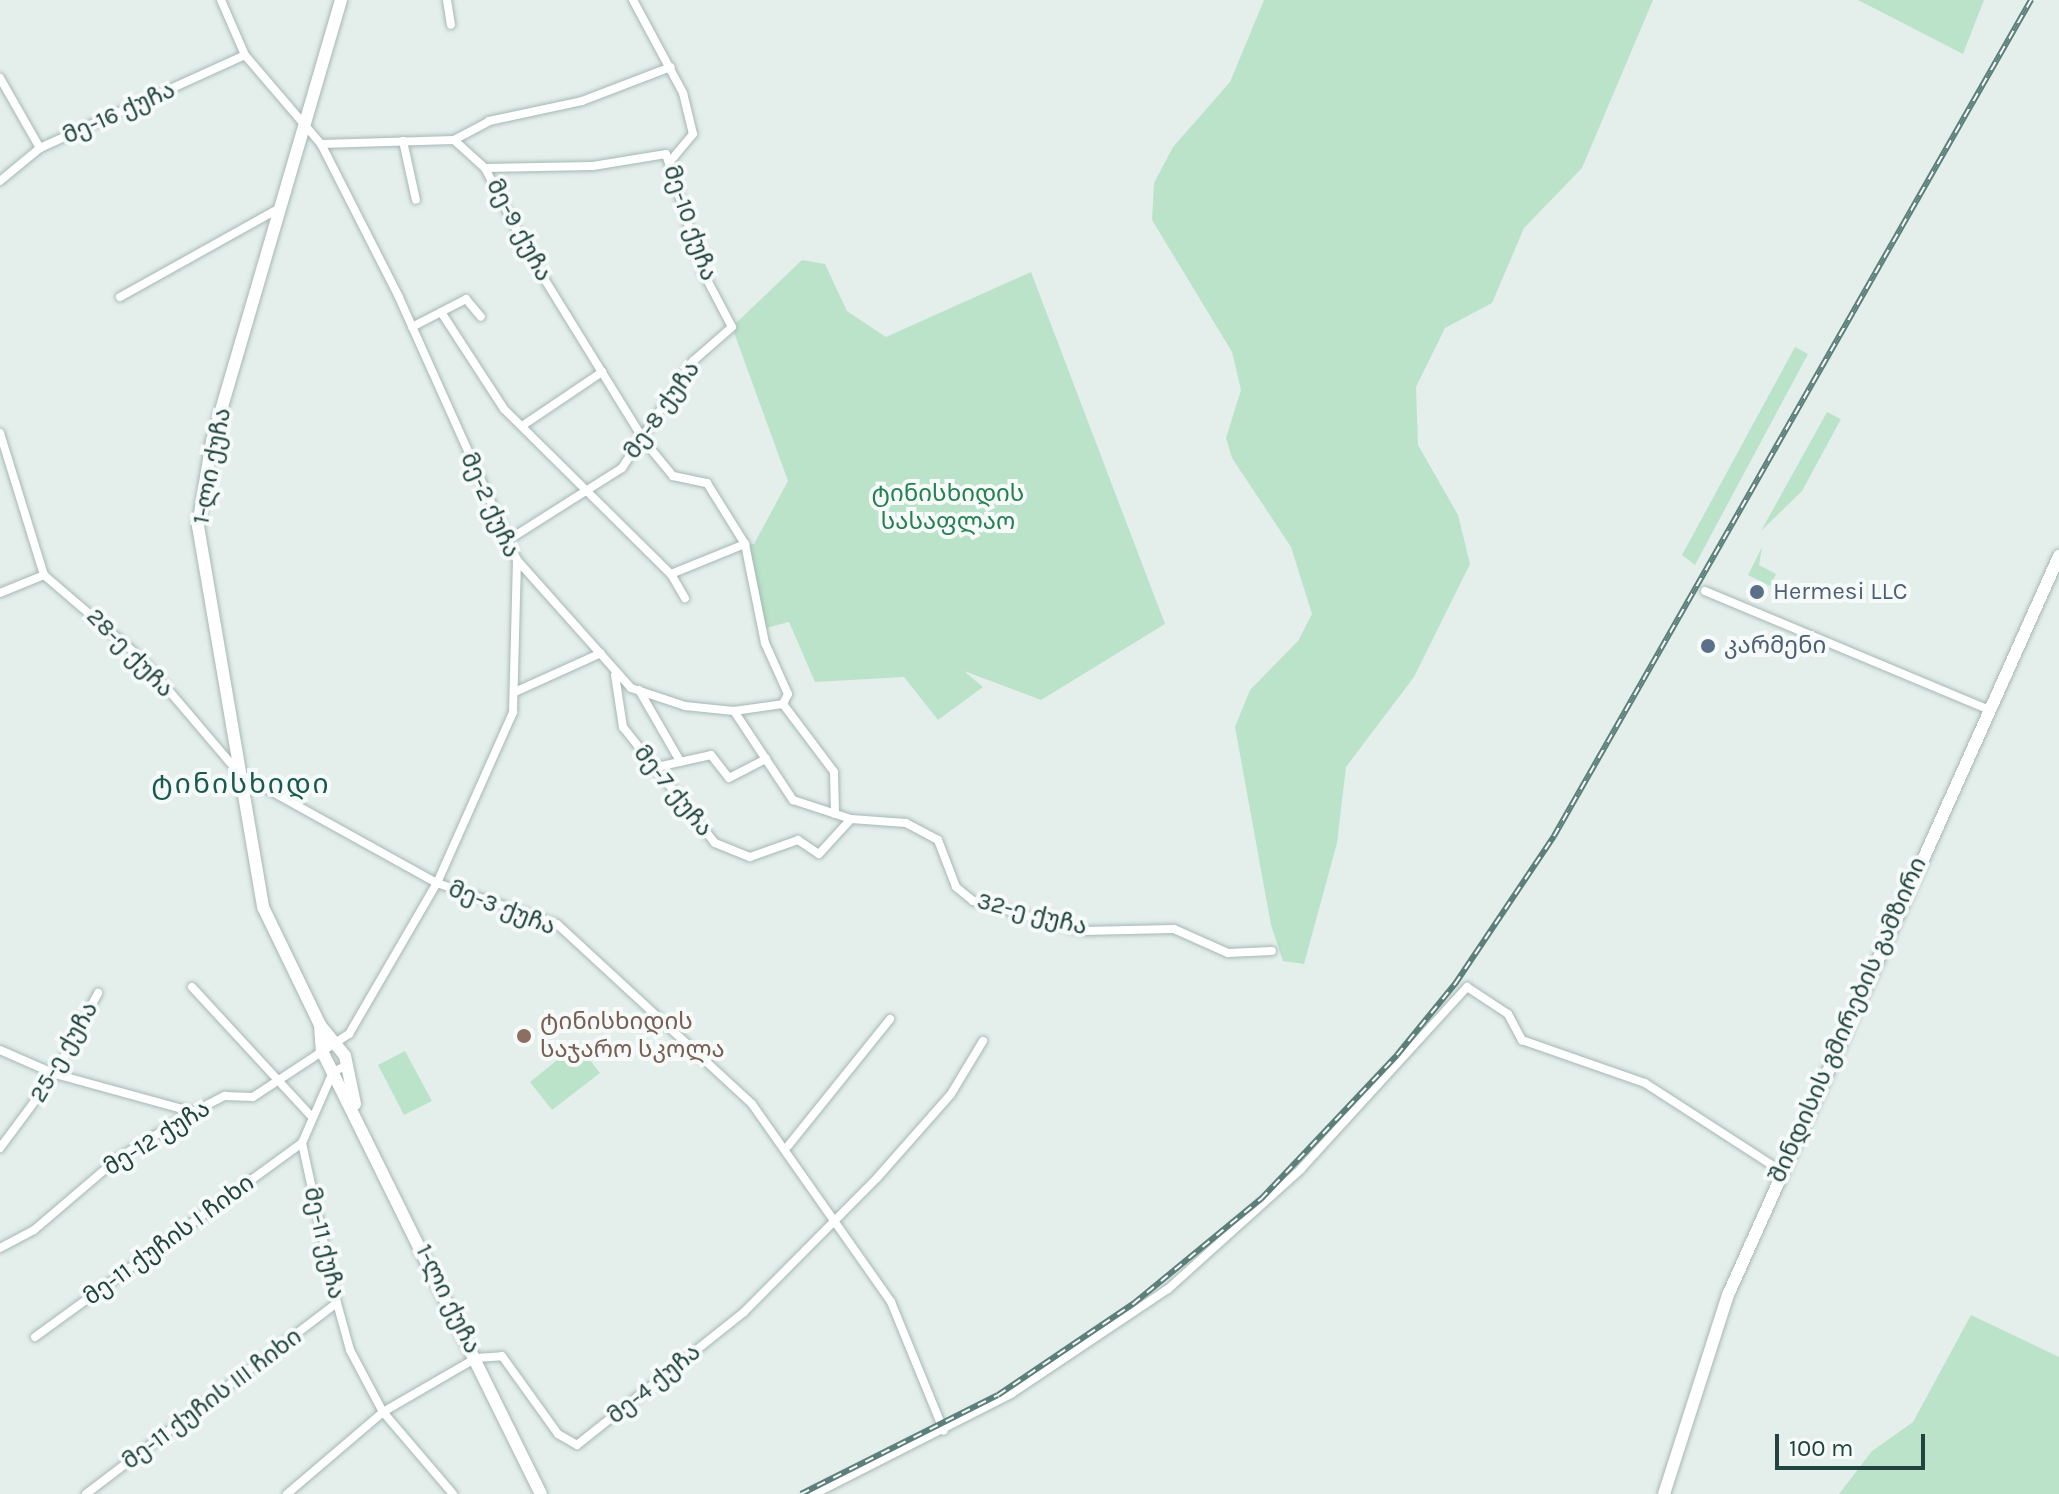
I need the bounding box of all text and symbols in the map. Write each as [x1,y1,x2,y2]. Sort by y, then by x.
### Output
street label: მე-16 ქუჩა [58,75,180,151]
street label: მე-10 ქუჩა [657,161,723,285]
street label: მე-9 ქუჩა [480,174,558,286]
street label: მე-8 ქუჩა [618,355,706,465]
street label: 1-ლი ქუჩა [187,405,237,527]
street label: მე-2 ქუჩა [454,448,526,562]
park label: ტინისხიდის სასაფლაო [872,480,1024,536]
place label: Hermesi LLC [1773,578,1907,606]
marker: Hermesi LLC [1748,583,1766,601]
street label: 28-ე ქუჩა [80,602,180,704]
place label: კარმენი [1724,632,1826,660]
marker: კარმენი [1699,637,1717,655]
street label: მე-7 ქუჩა [627,739,719,843]
district label: ტინისხიდი [151,767,331,801]
street label: შინდისის გმირების გამზირი [1763,853,1933,1187]
street label: მე-3 ქუჩა [444,874,560,942]
street label: 32-ე ქუჩა [974,886,1090,942]
street label: 25-ე ქუჩა [24,996,104,1108]
place label: ტინისხიდის საჯარო სკოლა [540,1008,725,1064]
marker: ტინისხიდის საჯარო სკოლა [515,1027,533,1045]
street label: მე-12 ქუჩა [98,1094,216,1182]
street label: მე-11 ქუჩის I ჩიხი [78,1168,260,1312]
street label: მე-11 ქუჩა [297,1184,351,1302]
street label: 1-ლი ქუჩა [409,1240,487,1358]
street label: მე-11 ქუჩის III ჩიხი [117,1322,307,1476]
street label: მე-4 ქუჩა [602,1338,706,1430]
scale bar [1779,1418,1929,1468]
text: 100 m [1789,1434,1854,1462]

